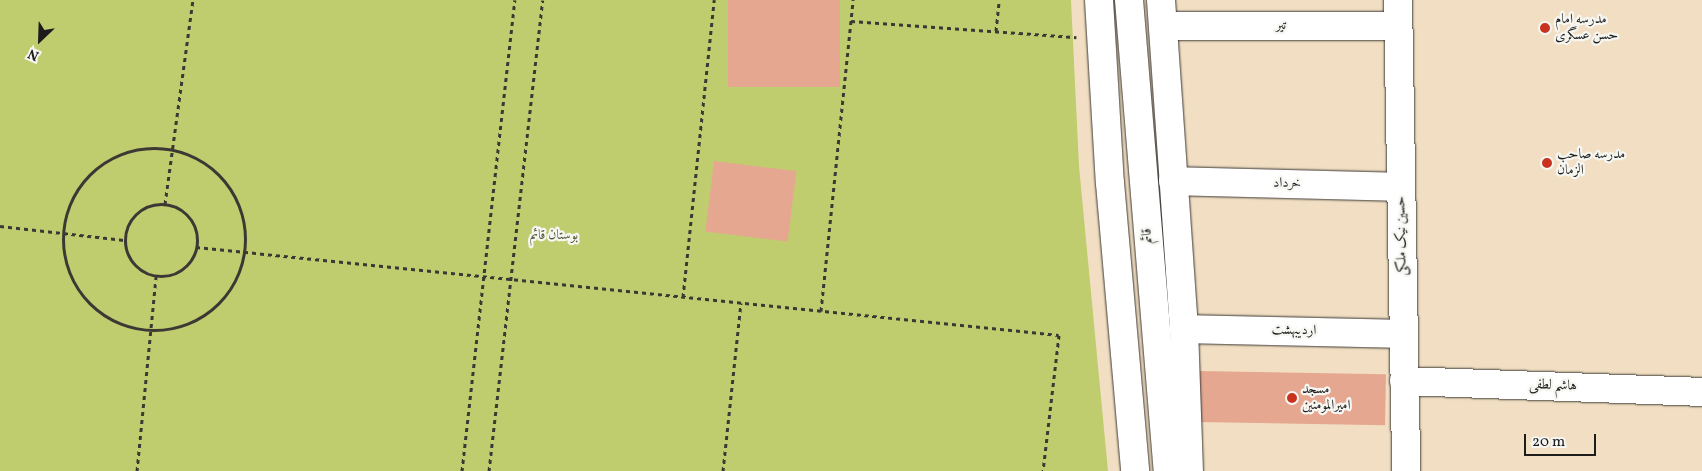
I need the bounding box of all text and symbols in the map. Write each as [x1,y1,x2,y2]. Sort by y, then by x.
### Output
place label: مدرسه امام حسن عسگری [1555,12,1618,44]
north arrow [15,15,65,65]
street label: تیر [1276,18,1286,34]
marker: مدرسه امام حسن عسگری [1539,22,1551,34]
text: N [25,43,42,65]
place label: مدرسه صاحب الزمان [1557,147,1625,180]
marker: مدرسه صاحب الزمان [1541,157,1553,169]
street label: خرداد [1273,175,1301,193]
street label: حسین نیک ملکی [1393,196,1411,276]
street label: قائم [1139,227,1157,245]
park label: بوستان قائم [530,228,578,244]
street label: اردیبهشت [1271,322,1317,340]
street label: هاشم لطفی [1529,377,1577,395]
place label: مسجد امیرالمومنین [1302,382,1351,414]
marker: مسجد امیرالمومنین [1286,392,1298,404]
scale bar [1527,424,1600,456]
text: 20 m [1532,432,1565,453]

